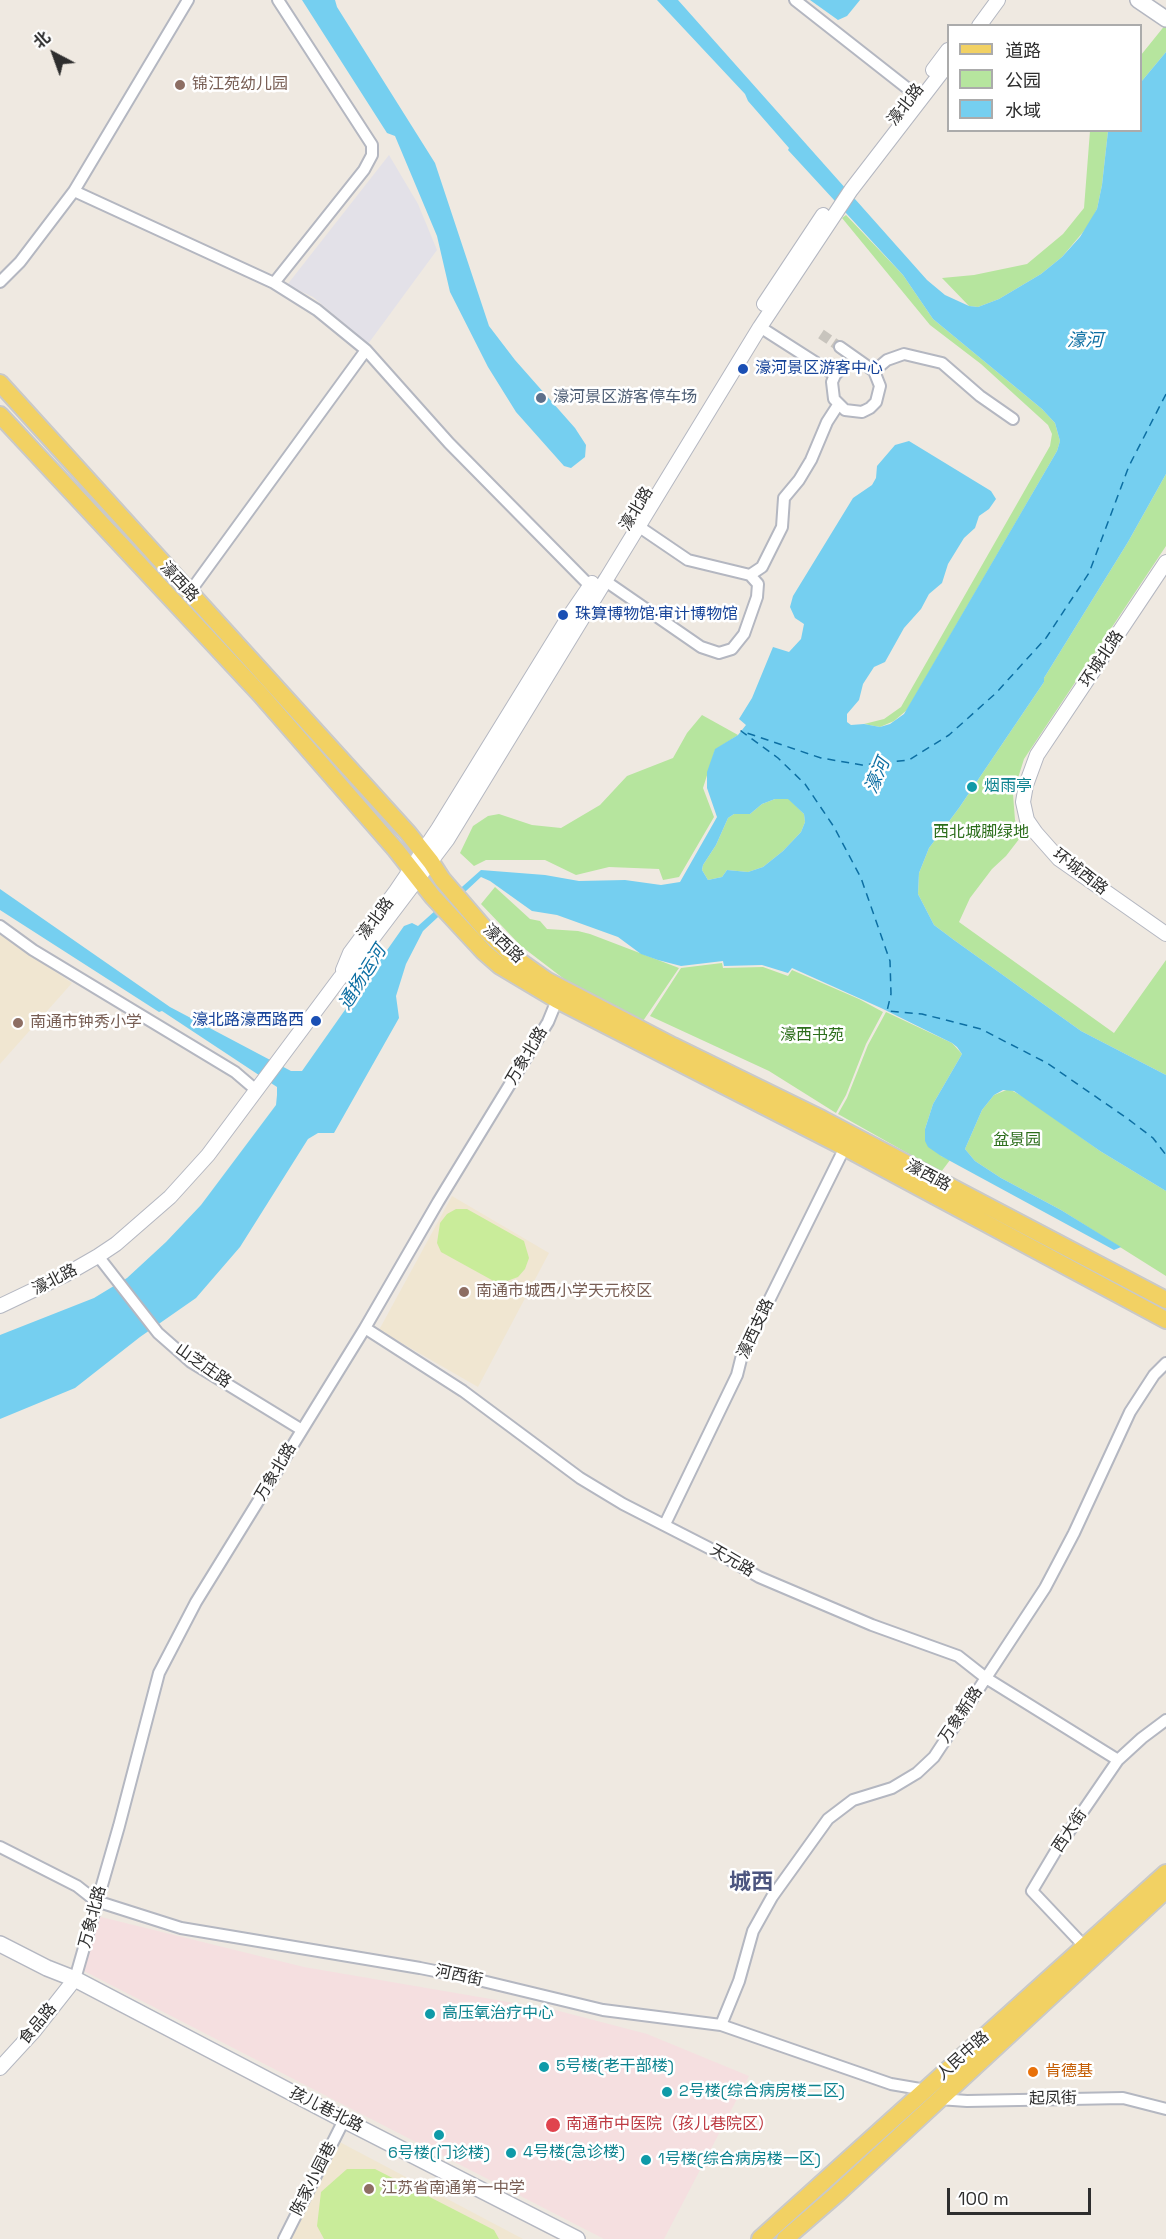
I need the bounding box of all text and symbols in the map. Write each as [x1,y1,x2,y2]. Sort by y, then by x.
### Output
north arrow [24,24,84,84]
legend [947,24,1142,132]
text: 北 [29,27,55,53]
text: 道路 [1005,39,1041,62]
text: 公园 [1005,69,1041,92]
place label: 锦江苑幼儿园 [192,75,288,95]
marker: 锦江苑幼儿园 [173,78,187,92]
street label: 濠北路 [884,80,928,130]
text: 水域 [1005,99,1041,122]
water label: 濠河 [1067,330,1103,352]
place label: 濠河景区游客中心 [755,359,883,379]
marker: 濠河景区游客中心 [736,362,750,376]
place label: 濠河景区游客停车场 [553,388,697,408]
marker: 濠河景区游客停车场 [534,391,548,405]
street label: 濠北路 [616,483,658,535]
street label: 濠西路 [156,558,202,606]
place label: 珠算博物馆·审计博物馆 [575,605,738,625]
marker: 珠算博物馆·审计博物馆 [556,608,570,622]
street label: 环城北路 [1076,627,1128,691]
water label: 濠河 [861,755,895,797]
place label: 烟雨亭 [984,777,1032,797]
marker: 烟雨亭 [965,780,979,794]
park label: 西北城脚绿地 [933,823,1029,843]
street label: 环城西路 [1049,845,1111,899]
street label: 濠北路 [354,894,398,944]
street label: 濠西路 [479,921,527,967]
water label: 通扬运河 [335,942,391,1014]
place label: 濠北路濠西路西 [192,1011,304,1031]
place label: 南通市钟秀小学 [30,1013,142,1033]
marker: 濠北路濠西路西 [309,1014,323,1028]
marker: 南通市钟秀小学 [11,1016,25,1030]
street label: 万象北路 [502,1024,552,1088]
park label: 濠西书苑 [780,1026,844,1046]
park label: 盆景园 [993,1131,1041,1151]
street label: 濠西路 [902,1156,954,1196]
street label: 濠北路 [29,1261,81,1299]
place label: 南通市城西小学天元校区 [476,1282,652,1302]
marker: 南通市城西小学天元校区 [457,1285,471,1299]
street label: 濠西支路 [734,1296,778,1362]
street label: 山芝庄路 [171,1340,235,1392]
street label: 万象北路 [251,1440,301,1504]
street label: 天元路 [706,1541,758,1581]
street label: 万象新路 [935,1683,987,1747]
street label: 西大街 [1049,1806,1091,1856]
district label: 城西 [729,1870,773,1896]
street label: 万象北路 [75,1884,111,1950]
street label: 河西街 [434,1962,484,1990]
street label: 食品路 [15,1999,61,2049]
place label: 高压氧治疗中心 [442,2004,554,2024]
marker: 高压氧治疗中心 [423,2007,437,2021]
street label: 人民中路 [933,2027,993,2085]
place label: 5号楼(老干部楼) [556,2057,674,2077]
marker: 5号楼(老干部楼) [537,2060,551,2074]
place label: 肯德基 [1045,2062,1093,2082]
marker: 肯德基 [1026,2065,1040,2079]
place label: 2号楼(综合病房楼二区) [679,2082,845,2102]
street label: 孩儿巷北路 [286,2083,366,2137]
marker: 2号楼(综合病房楼二区) [660,2085,674,2099]
street label: 起凤街 [1029,2089,1077,2109]
place label: 南通市中医院（孩儿巷院区） [566,2115,774,2135]
marker: 南通市中医院（孩儿巷院区） [544,2116,562,2134]
marker: 6号楼(门诊楼) [432,2128,446,2142]
street label: 陈家小园巷 [287,2139,341,2219]
place label: 4号楼(急诊楼) [523,2143,625,2163]
place label: 6号楼(门诊楼) [388,2144,490,2164]
marker: 4号楼(急诊楼) [504,2146,518,2160]
place label: 1号楼(综合病房楼一区) [658,2150,821,2170]
marker: 1号楼(综合病房楼一区) [639,2153,653,2167]
scale bar [950,2176,1094,2214]
place label: 江苏省南通第一中学 [381,2179,525,2199]
marker: 江苏省南通第一中学 [362,2182,376,2196]
text: 100 m [958,2187,1009,2210]

